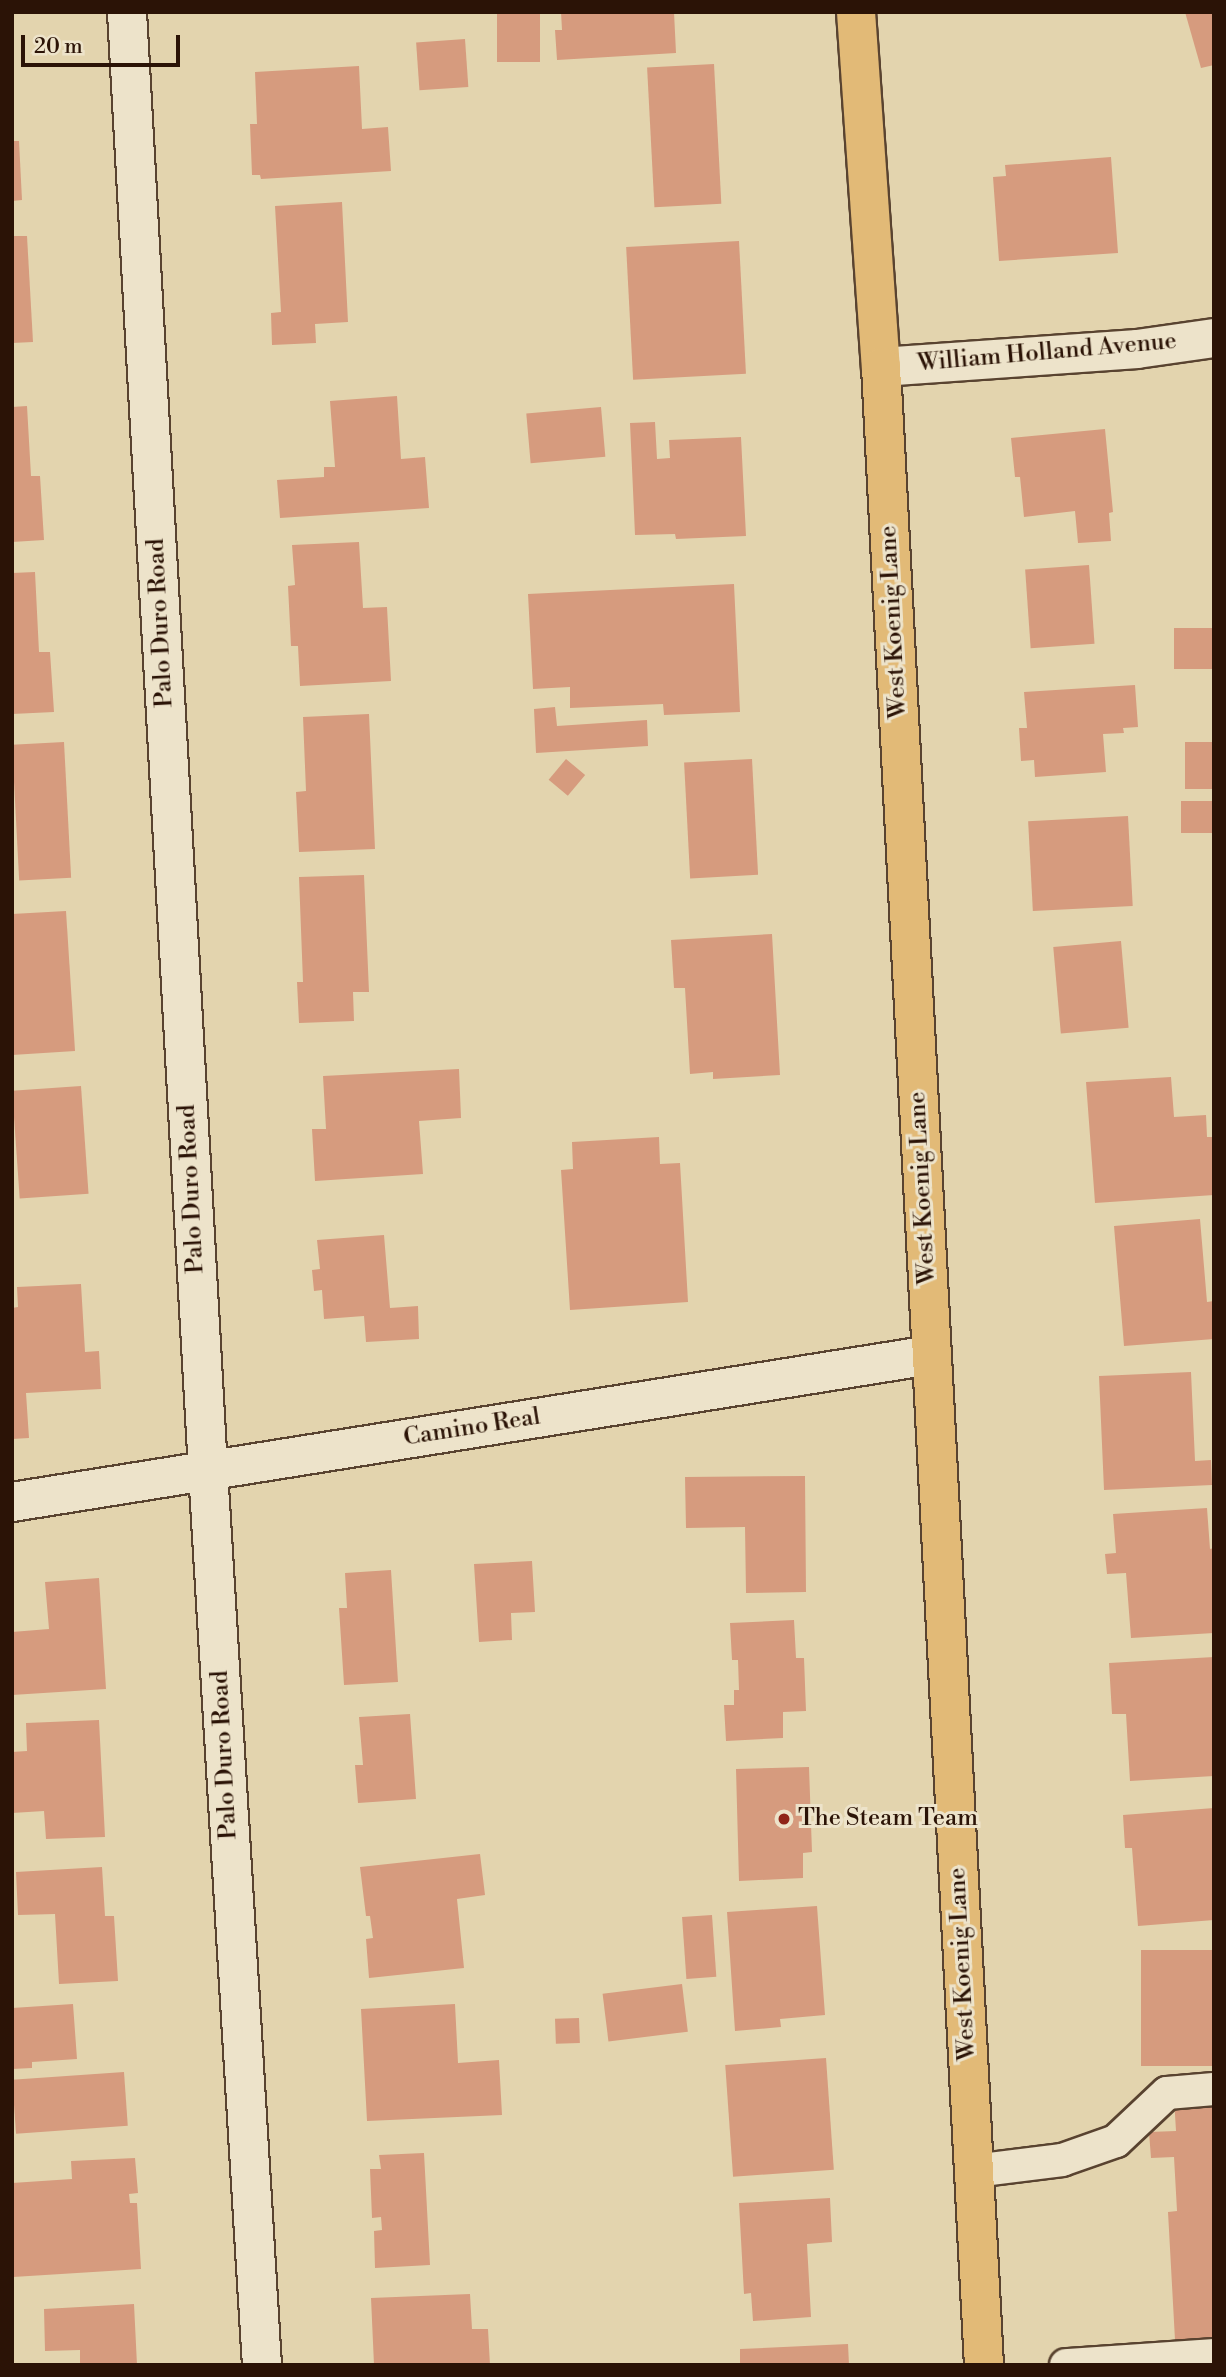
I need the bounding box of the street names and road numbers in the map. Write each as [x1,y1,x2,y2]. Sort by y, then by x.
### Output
street label: William Holland Avenue [916,327,1178,379]
street label: West Koenig Lane [875,525,913,719]
street label: Palo Duro Road [142,538,180,708]
street label: West Koenig Lane [904,1091,942,1285]
street label: Palo Duro Road [173,1104,211,1274]
street label: Camino Real [402,1403,542,1453]
street label: Palo Duro Road [206,1670,244,1840]
street label: West Koenig Lane [944,1867,982,2061]

